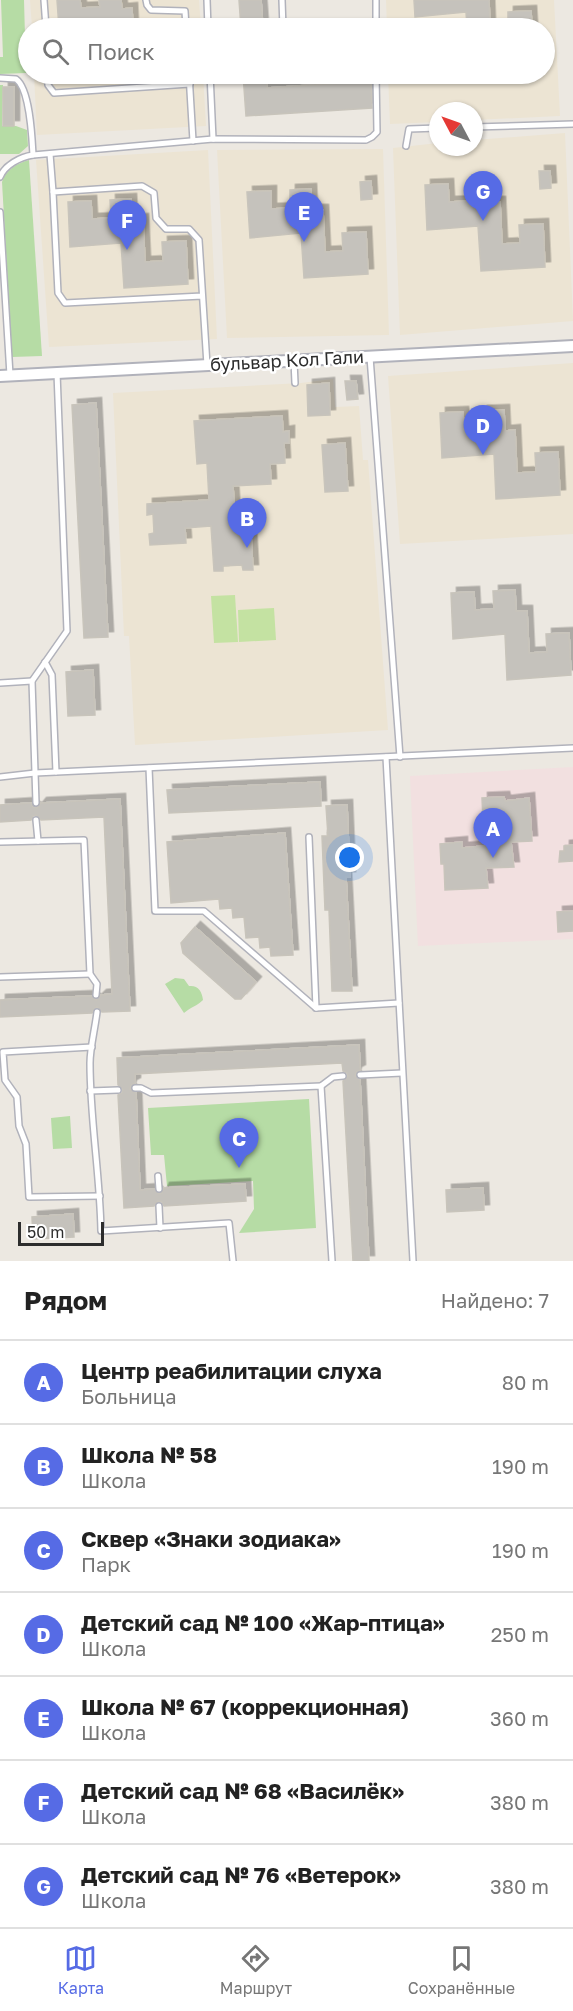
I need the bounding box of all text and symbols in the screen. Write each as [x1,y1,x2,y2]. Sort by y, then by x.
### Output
search box [18,18,555,84]
icon: search [39,35,72,68]
text: Поиск [87,38,155,65]
north arrow [429,102,483,156]
pin: G [464,172,502,221]
pin: E [284,192,324,242]
pin: F [108,200,146,250]
street label: бульвар Кол Гали [210,345,364,375]
pin: D [464,406,502,455]
pin: B [228,498,266,548]
pin: A [474,808,512,858]
your location [335,843,364,872]
pin: C [220,1118,258,1168]
scale bar [18,1219,104,1246]
text: 50 m [27,1222,64,1242]
text: Рядом [24,1285,107,1316]
text: Найдено: 7 [441,1288,549,1312]
text: Центр реабилитации слуха [81,1357,382,1384]
text: A [36,1370,51,1394]
text: 80 m [502,1370,549,1394]
text: Больница [81,1384,177,1408]
text: Школа № 58 [81,1441,217,1468]
text: B [36,1454,51,1478]
text: 190 m [492,1454,549,1478]
text: Школа [81,1468,146,1492]
text: Сквер «Знаки зодиака» [81,1525,341,1552]
text: C [36,1538,51,1562]
text: 190 m [492,1538,549,1562]
text: Парк [81,1552,131,1576]
text: Детский сад № 100 «Жар-птица» [81,1609,444,1636]
text: D [36,1622,51,1646]
text: 250 m [491,1622,549,1646]
text: Школа [81,1636,146,1660]
text: Школа № 67 (коррекционная) [81,1693,409,1720]
text: E [37,1706,50,1730]
text: 360 m [490,1706,549,1730]
text: Школа [81,1720,146,1744]
text: Детский сад № 68 «Василёк» [81,1777,404,1804]
text: F [38,1790,49,1814]
text: 380 m [490,1790,549,1814]
text: Школа [81,1804,146,1828]
text: Детский сад № 76 «Ветерок» [81,1861,401,1888]
text: G [36,1874,51,1898]
text: 380 m [490,1874,549,1898]
text: Школа [81,1888,146,1912]
tab: Карта [58,1942,104,1998]
tab: Маршрут [220,1942,292,1998]
tab: Сохранённые [408,1942,515,1998]

